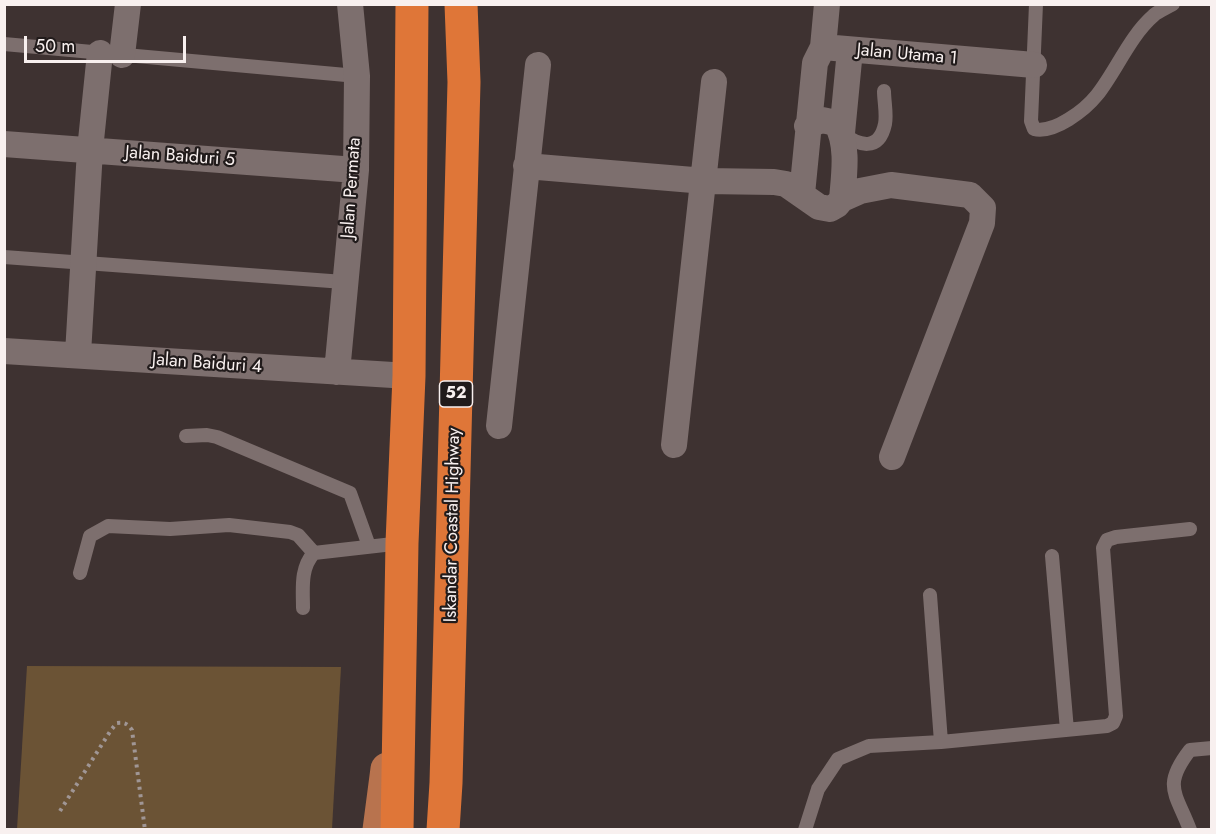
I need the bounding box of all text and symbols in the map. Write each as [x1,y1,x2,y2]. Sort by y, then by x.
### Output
scale bar [27,24,189,62]
text: 50 m [35,33,75,59]
street label: Jalan Utama 1 [856,40,958,70]
street label: Jalan Permata [338,137,366,239]
street label: Jalan Baiduri 5 [124,142,236,172]
street label: Jalan Baiduri 4 [151,349,263,379]
road number: 52 [440,381,472,407]
street label: Iskandar Coastal Highway [441,427,465,623]

